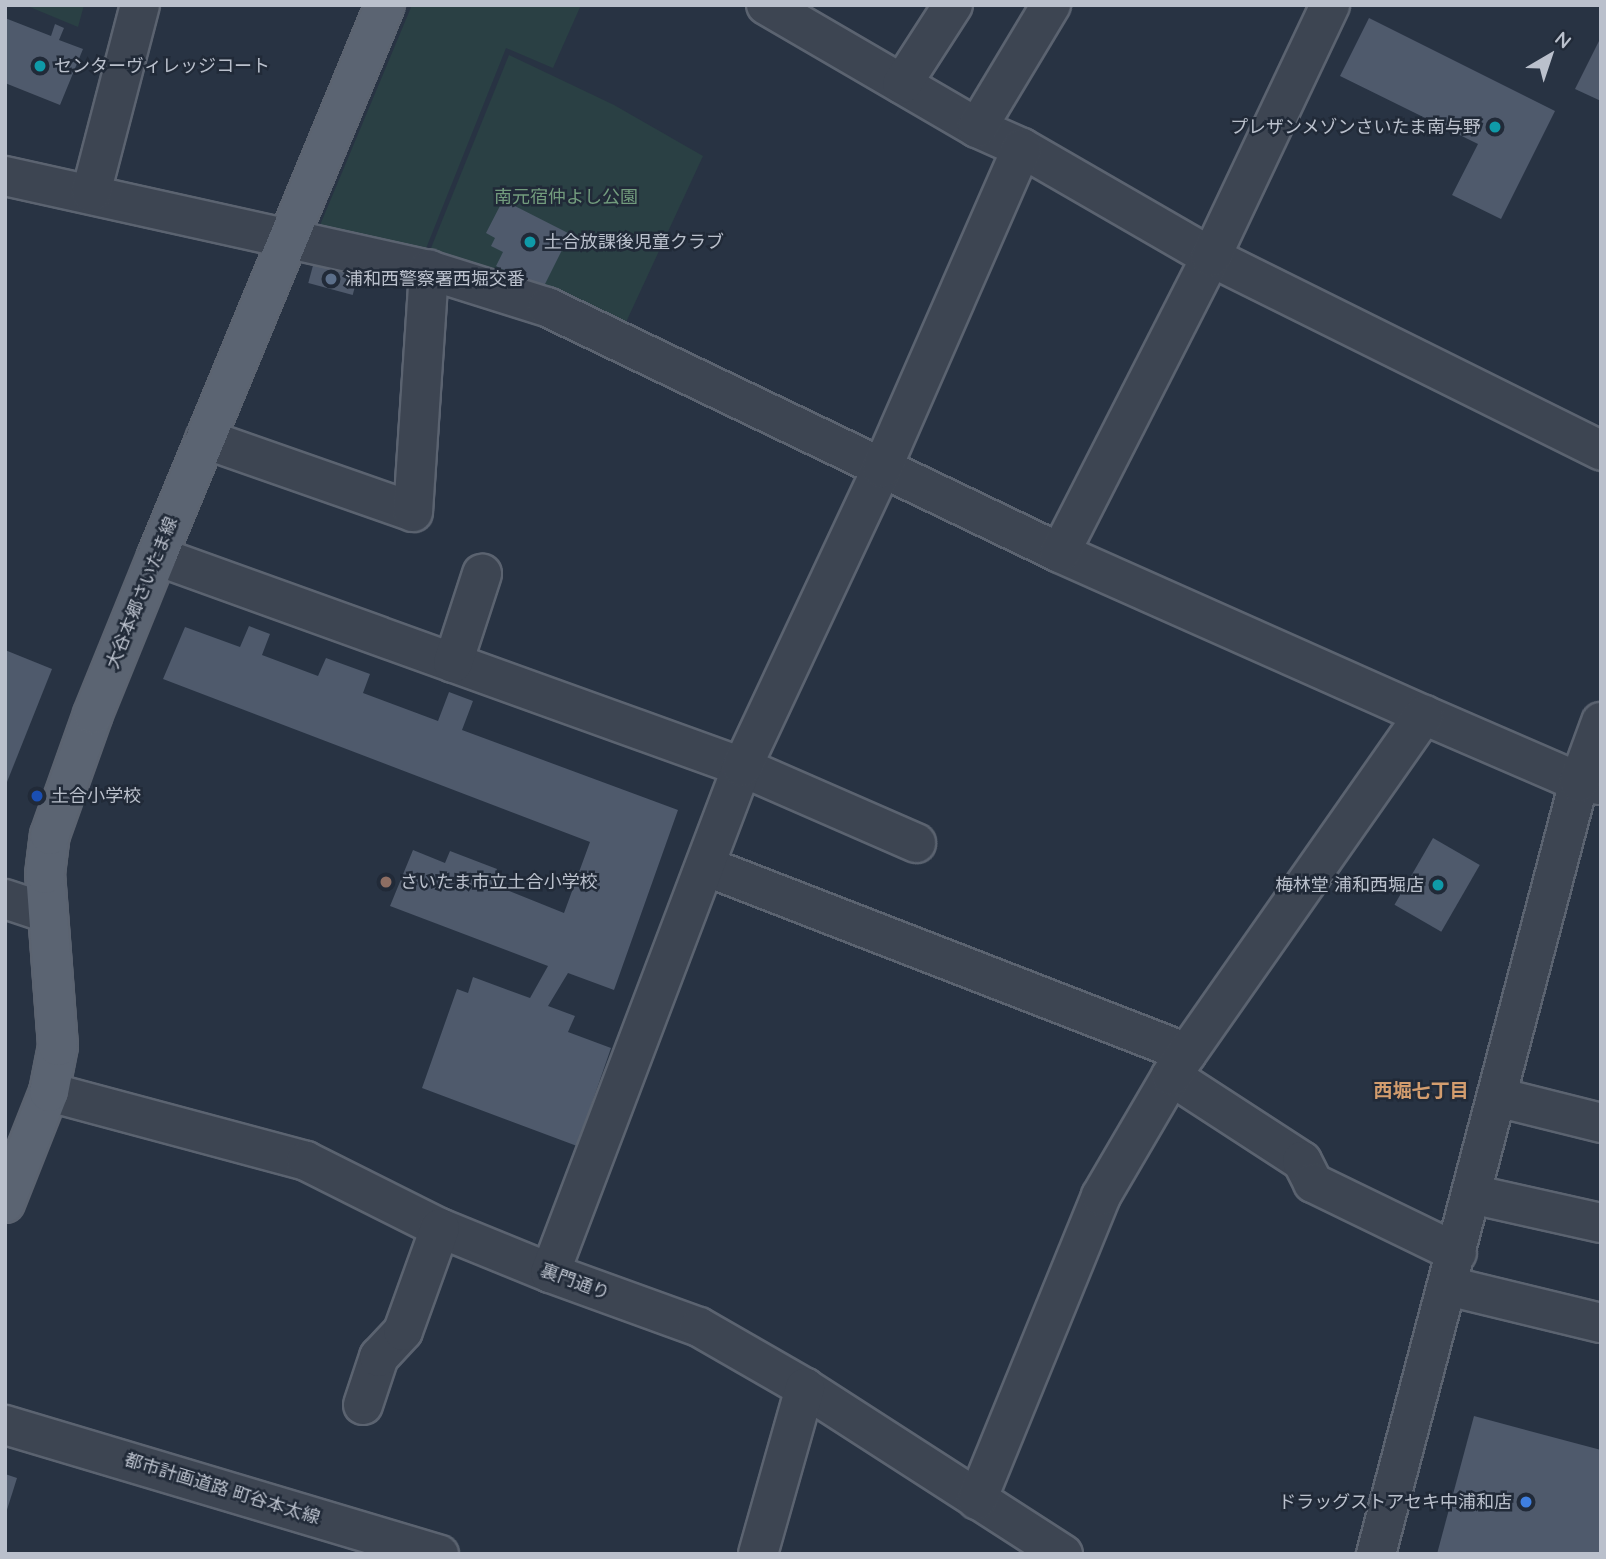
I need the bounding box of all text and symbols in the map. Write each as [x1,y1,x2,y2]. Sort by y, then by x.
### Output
north arrow [1515,21,1585,91]
text: N [1550,26,1576,53]
place label: センターヴィレッジコート [54,55,270,77]
marker: センターヴィレッジコート [32,58,48,74]
place label: プレザンメゾンさいたま南与野 [1229,116,1481,138]
marker: プレザンメゾンさいたま南与野 [1487,119,1503,135]
park label: 南元宿仲よし公園 [494,186,638,208]
place label: 土合放課後児童クラブ [544,231,724,253]
marker: 土合放課後児童クラブ [522,234,538,250]
place label: 浦和西警察署西堀交番 [345,268,525,290]
marker: 浦和西警察署西堀交番 [323,271,339,287]
street label: 大谷本郷さいたま線 [102,514,182,672]
place label: 土合小学校 [51,785,141,807]
marker: 土合小学校 [29,788,45,804]
place label: さいたま市立土合小学校 [400,871,598,893]
marker: さいたま市立土合小学校 [378,874,394,890]
place label: 梅林堂 浦和西堀店 [1275,874,1424,896]
marker: 梅林堂 浦和西堀店 [1430,877,1446,893]
district label: 西堀七丁目 [1374,1080,1468,1102]
street label: 裏門通り [537,1260,613,1304]
street label: 都市計画道路 町谷本太線 [122,1449,322,1529]
place label: ドラッグストアセキ中浦和店 [1278,1491,1512,1513]
marker: ドラッグストアセキ中浦和店 [1518,1494,1534,1510]

